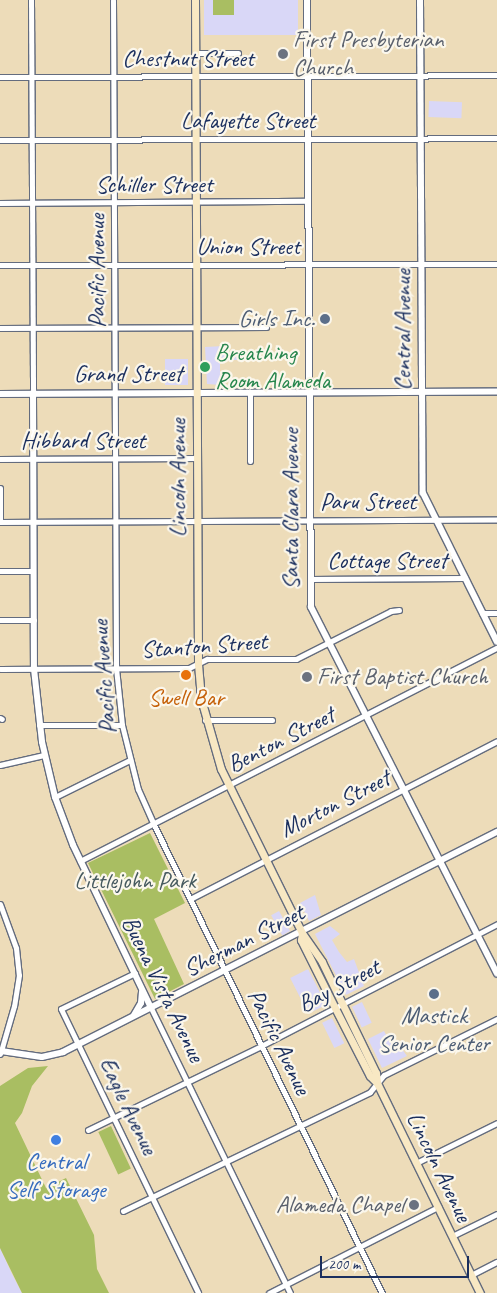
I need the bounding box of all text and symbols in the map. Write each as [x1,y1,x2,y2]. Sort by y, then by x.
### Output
place label: First Presbyterian Church [293,26,444,82]
street label: Chestnut Street [122,45,254,73]
marker: First Presbyterian Church [277,48,289,60]
street label: Lafayette Street [180,107,316,135]
street label: Schiller Street [95,171,213,199]
street label: Pacific Avenue [83,214,111,328]
street label: Union Street [196,233,300,261]
street label: Central Avenue [389,269,417,391]
place label: Girls Inc. [239,305,315,333]
marker: Girls Inc. [319,313,331,325]
place label: Breathing Room Alameda [215,339,332,395]
street label: Grand Street [73,360,183,388]
marker: Breathing Room Alameda [199,361,211,373]
street label: Lincoln Avenue [164,419,192,537]
street label: Hibbard Street [21,427,145,455]
street label: Santa Clara Avenue [277,428,305,590]
street label: Paru Street [320,488,416,516]
street label: Cottage Street [327,547,447,575]
street label: Pacific Avenue [86,619,122,735]
street label: Stanton Street [140,627,268,665]
place label: First Baptist Church [317,663,490,691]
marker: Swell Bar [180,669,192,681]
marker: First Baptist Church [301,671,313,683]
place label: Swell Bar [148,684,224,712]
street label: Benton Street [223,701,339,779]
street label: Morton Street [275,764,395,844]
park label: Littlejohn Park [74,867,196,895]
street label: Sherman Street [179,898,309,984]
street label: Buena Vista Avenue [115,911,211,1067]
street label: Bay Street [293,953,385,1019]
street label: Pacific Avenue [241,984,317,1100]
marker: Mastick Senior Center [428,988,440,1000]
place label: Mastick Senior Center [378,1002,490,1058]
street label: Eagle Avenue [92,1053,164,1159]
street label: Lincoln Avenue [400,1107,478,1227]
marker: Central Self Storage [50,1134,62,1146]
place label: Central Self Storage [6,1148,106,1204]
place label: Alameda Chapel [276,1191,404,1219]
marker: Alameda Chapel [408,1199,420,1211]
scale bar [322,1246,471,1278]
text: 200 m [328,1255,360,1274]

